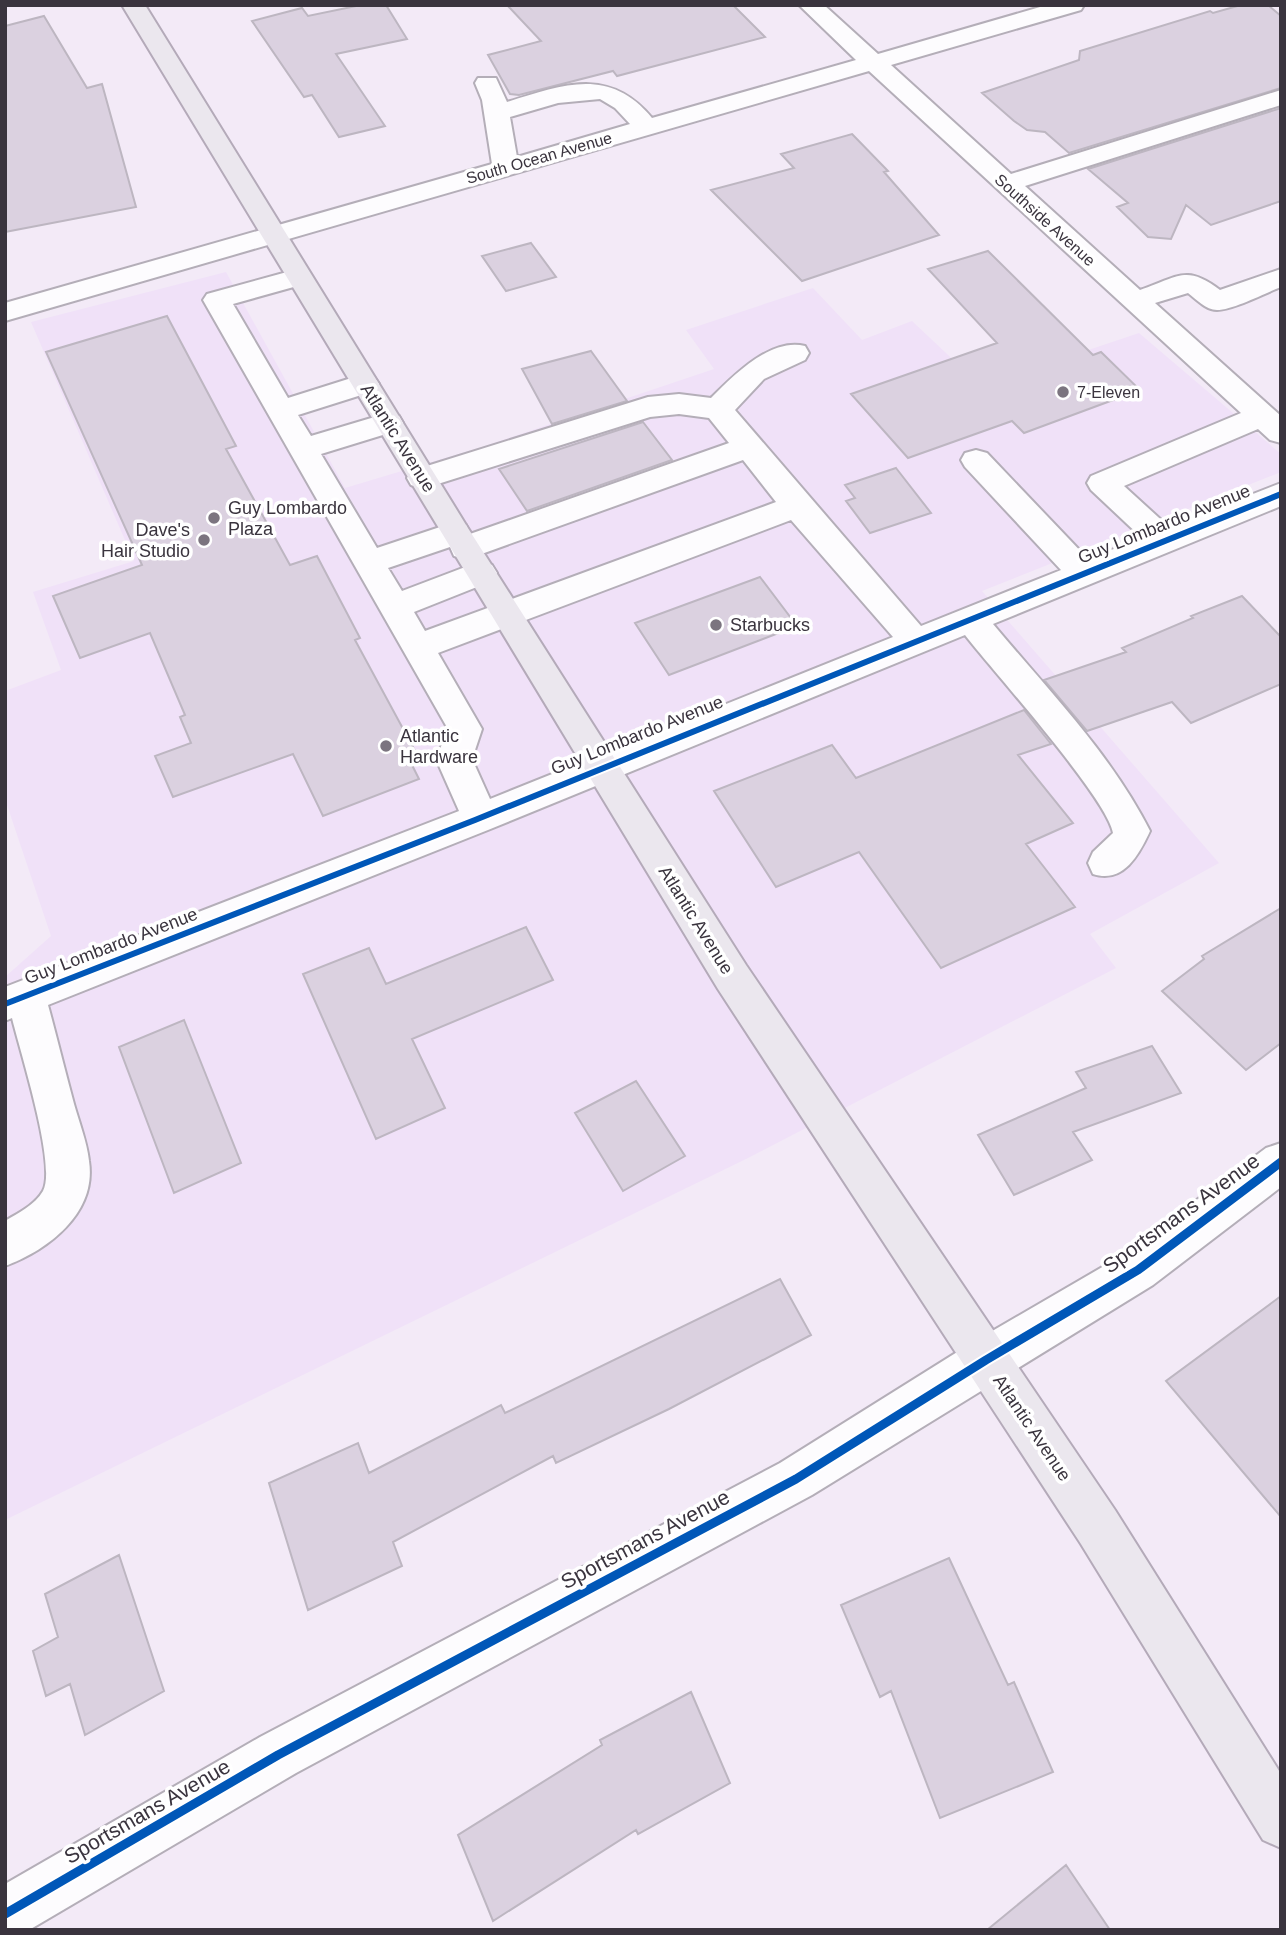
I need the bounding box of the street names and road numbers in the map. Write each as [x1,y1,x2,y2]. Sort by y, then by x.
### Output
street label: South Ocean Avenue [464,129,614,187]
street label: Southside Avenue [991,171,1099,269]
street label: Atlantic Avenue [357,380,439,496]
street label: Guy Lombardo Avenue [1075,480,1253,568]
street label: Guy Lombardo Avenue [548,691,726,779]
street label: Atlantic Avenue [655,862,737,978]
street label: Guy Lombardo Avenue [22,904,200,988]
street label: Sportsmans Avenue [1098,1149,1264,1277]
street label: Atlantic Avenue [989,1371,1075,1485]
street label: Sportsmans Avenue [557,1485,733,1593]
street label: Sportsmans Avenue [60,1754,234,1868]

